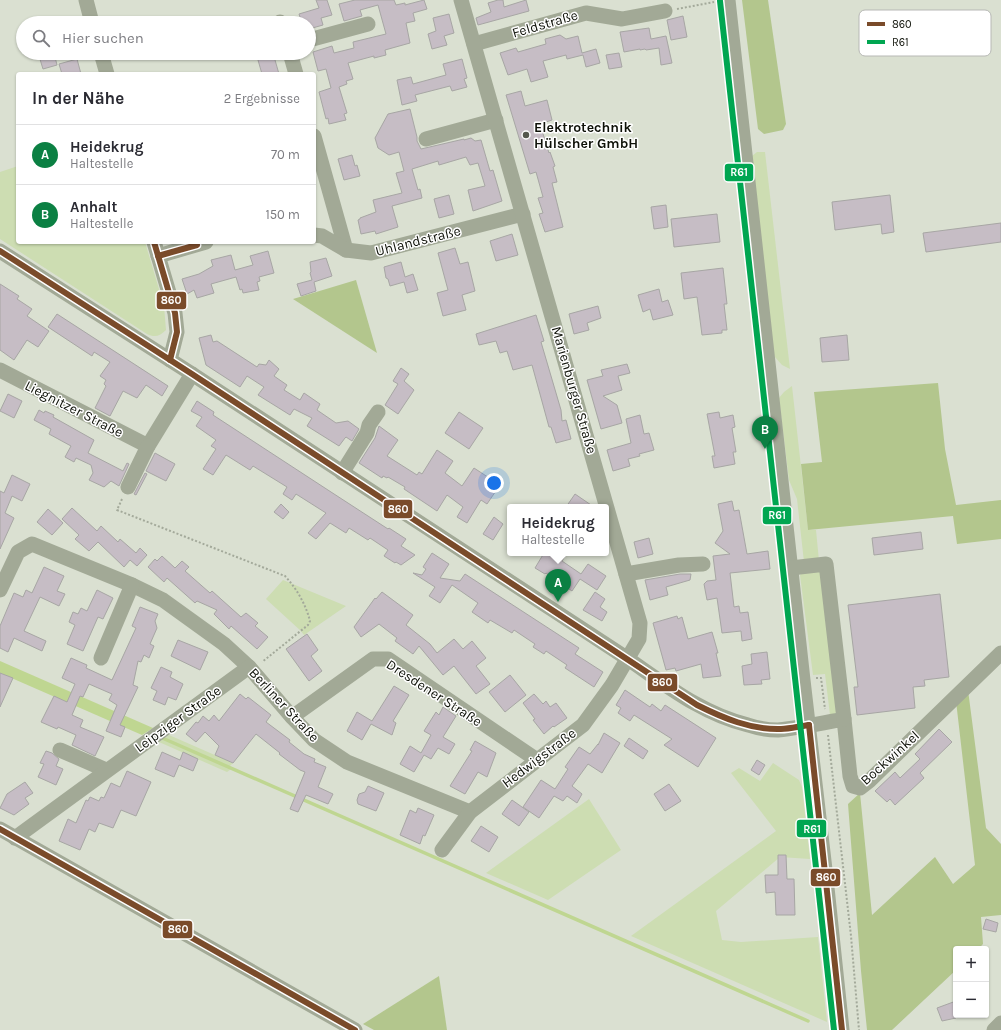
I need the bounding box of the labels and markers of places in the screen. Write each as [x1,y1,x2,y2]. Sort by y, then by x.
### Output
place label: Elektrotechnik Hülscher GmbH [534,119,638,152]
marker: Elektrotechnik Hülscher GmbH [521,130,531,140]
pin: B [752,416,778,449]
pin: A [545,569,571,602]

